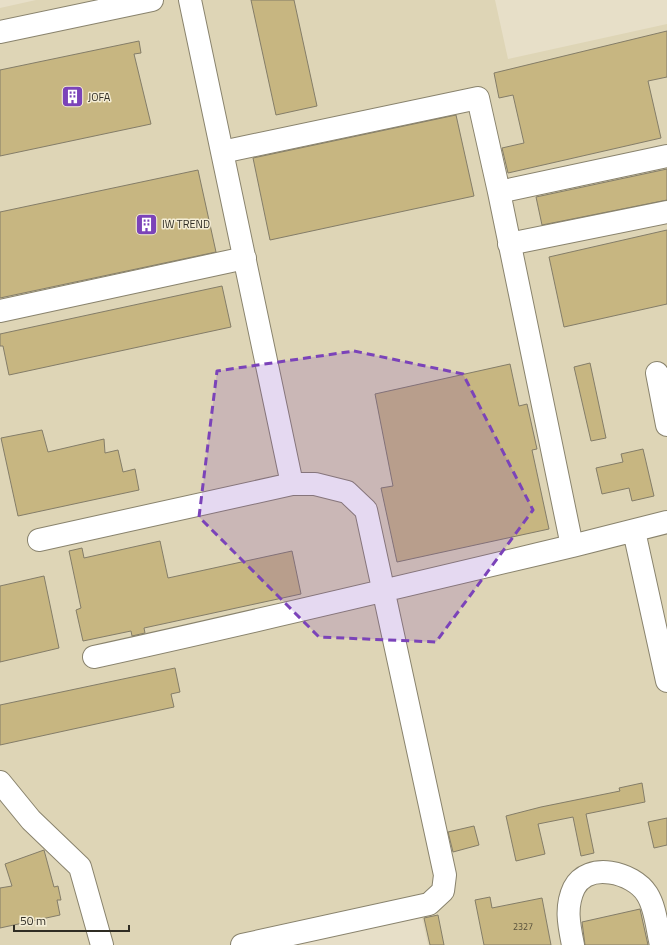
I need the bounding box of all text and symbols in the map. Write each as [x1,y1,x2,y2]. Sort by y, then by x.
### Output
building icon: JOFA [59,84,85,110]
place label: JOFA [88,89,111,105]
building icon: IW TREND [134,211,160,237]
place label: IW TREND [162,216,210,232]
scale bar [14,907,129,933]
text: 50 m [20,911,46,930]
house number: 2327 [513,920,533,933]

